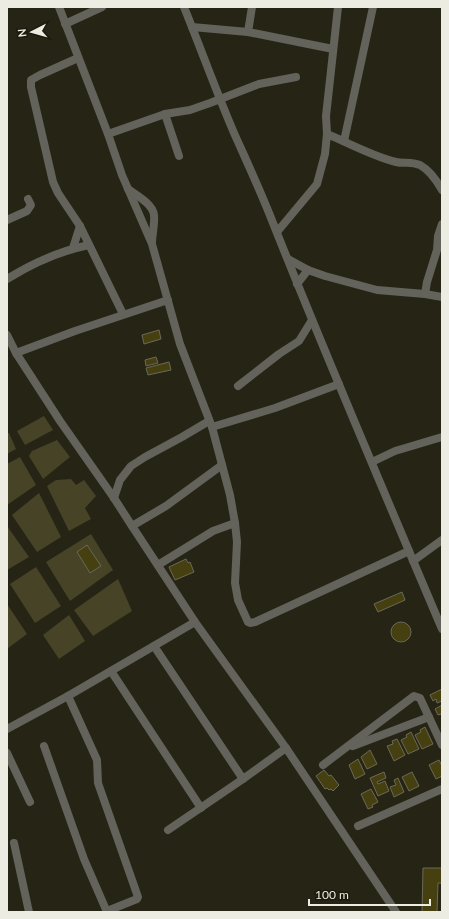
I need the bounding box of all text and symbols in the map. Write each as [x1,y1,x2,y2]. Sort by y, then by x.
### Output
north arrow [12,12,52,52]
text: N [15,28,28,38]
scale bar [309,881,430,907]
text: 100 m [315,887,349,902]

